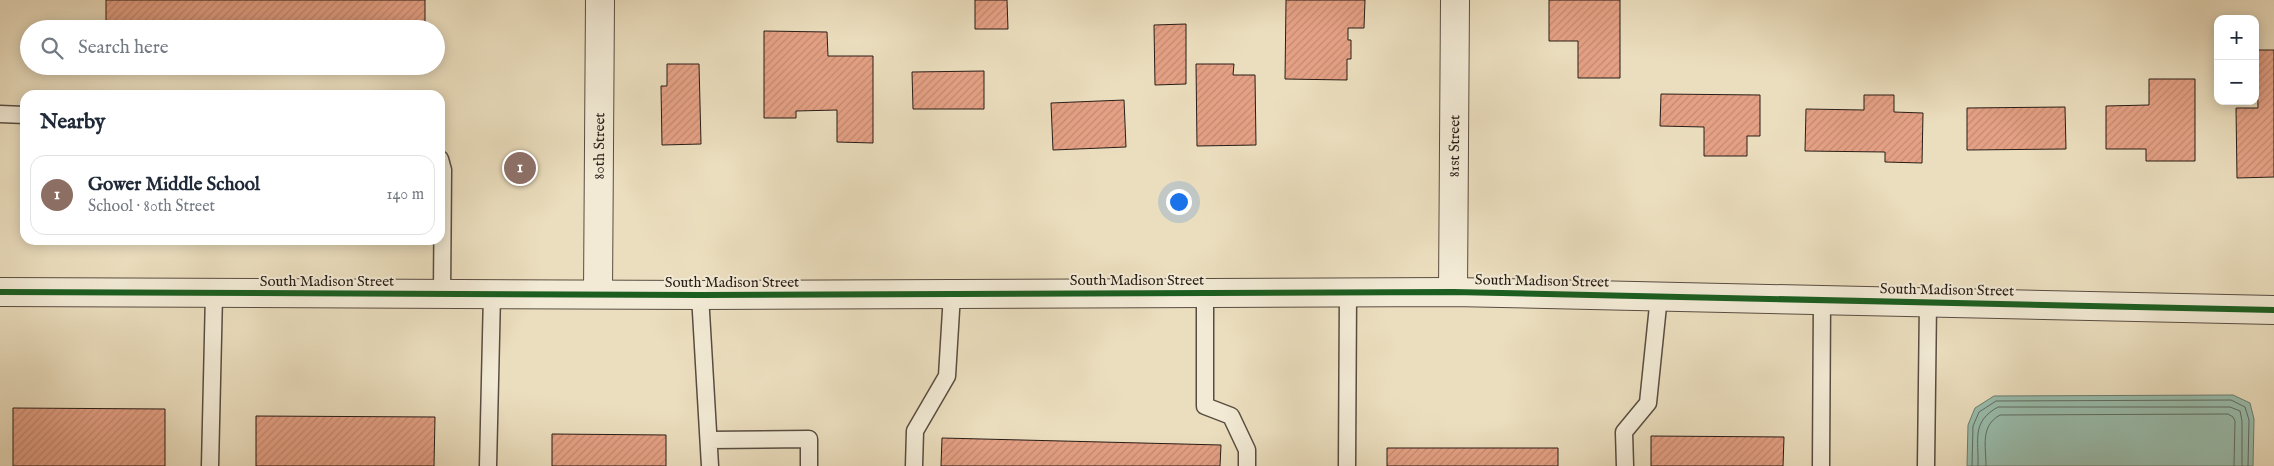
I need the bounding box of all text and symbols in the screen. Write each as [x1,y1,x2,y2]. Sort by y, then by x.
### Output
map controls [2214,15,2259,105]
button: + [2214,15,2259,60]
search box [20,20,445,75]
icon: search [38,34,66,62]
text: Search here [78,36,169,60]
button: − [2214,60,2259,105]
text: Nearby [40,109,105,136]
street label: 80th Street [589,112,609,180]
street label: 81st Street [1444,115,1464,177]
pin: 1 [504,149,536,187]
text: Gower Middle School [88,173,260,197]
text: 1 [54,185,60,205]
text: 140 m [386,185,424,205]
your location [1166,189,1192,215]
text: School · 80th Street [88,197,215,217]
street label: South Madison Street [1475,270,1609,292]
street label: South Madison Street [1070,271,1204,290]
street label: South Madison Street [260,272,394,291]
street label: South Madison Street [665,273,799,292]
street label: South Madison Street [1880,279,2014,301]

